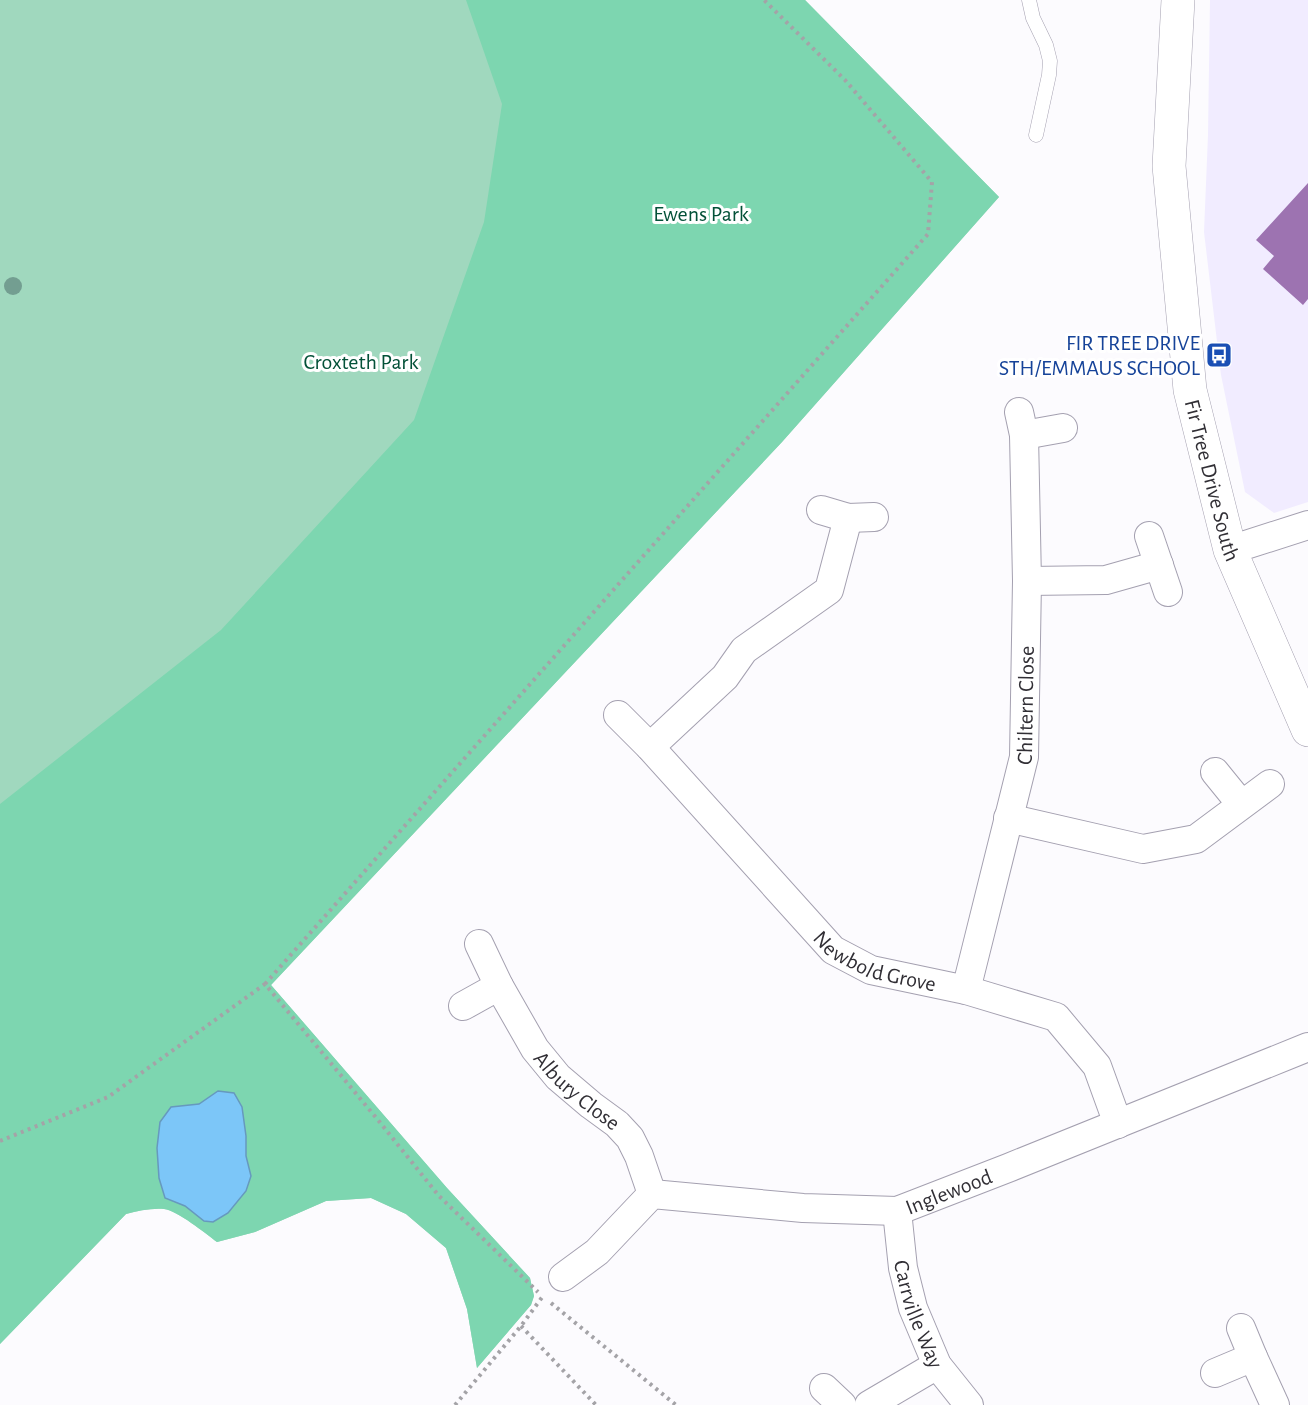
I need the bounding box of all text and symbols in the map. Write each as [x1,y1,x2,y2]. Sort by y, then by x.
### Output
park label: Ewens Park [653,203,749,225]
place label: FIR TREE DRIVE STH/EMMAUS SCHOOL [999,332,1201,379]
bus stop icon: FIR TREE DRIVE STH/EMMAUS SCHOOL [1204,340,1234,370]
park label: Croxteth Park [303,351,419,373]
street label: Fir Tree Drive South [1181,397,1243,565]
street label: Chiltern Close [1012,646,1038,767]
street label: Newbold Grove [809,927,938,995]
street label: Albury Close [530,1047,624,1134]
street label: Inglewood [902,1165,995,1219]
street label: Carrville Way [890,1259,947,1372]

